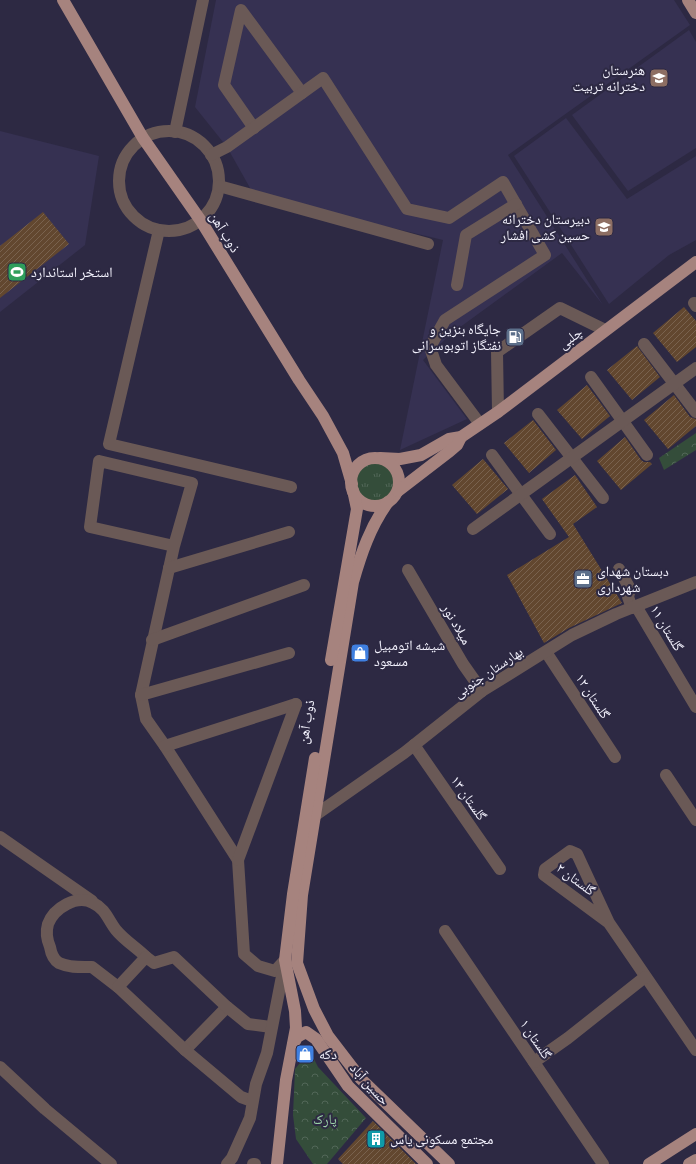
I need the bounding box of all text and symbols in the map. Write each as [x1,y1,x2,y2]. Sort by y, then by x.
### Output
place label: هنرستان دخترانه تربیت [573,60,645,95]
school or university icon: هنرستان دخترانه تربیت [648,67,670,89]
street label: ذوب آهن [206,208,245,256]
place label: دبیرستان دخترانه حسین کشی افشار [500,209,590,244]
school or university icon: دبیرستان دخترانه حسین کشی افشار [593,216,615,238]
sports icon: استخر استاندارد [6,261,28,283]
place label: استخر استاندارد [31,262,113,281]
place label: جایگاه بنزین و نفتگاز اتوبوسرانی [412,319,501,354]
street label: چلبی [554,322,586,353]
fuel station icon: جایگاه بنزین و نفتگاز اتوبوسرانی [504,326,526,348]
place label: دبستان شهدای شهرداری [597,561,669,596]
office icon: دبستان شهدای شهرداری [572,568,594,590]
street label: میلاد نور [438,599,477,648]
street label: گلستان ۱۱ [646,601,689,655]
place label: شیشه اتومبیل مسعود [374,635,445,670]
street label: بهارستان جنوبی [449,641,526,702]
shop icon: شیشه اتومبیل مسعود [349,642,371,664]
street label: گلستان ۱۲ [572,669,615,722]
street label: ذوب آهن [293,698,318,745]
street label: گلستان ۱۳ [447,772,492,824]
street label: گلستان ۲ [553,858,600,900]
street label: گلستان ۱ [516,1015,557,1063]
shop icon: دکه [294,1043,316,1065]
place label: دکه [319,1044,337,1063]
street label: حسین آباد [346,1058,394,1109]
park label: پارک [313,1109,337,1128]
building icon: مجتمع مسکونی یاس [365,1128,387,1150]
place label: مجتمع مسکونی یاس [390,1129,493,1149]

